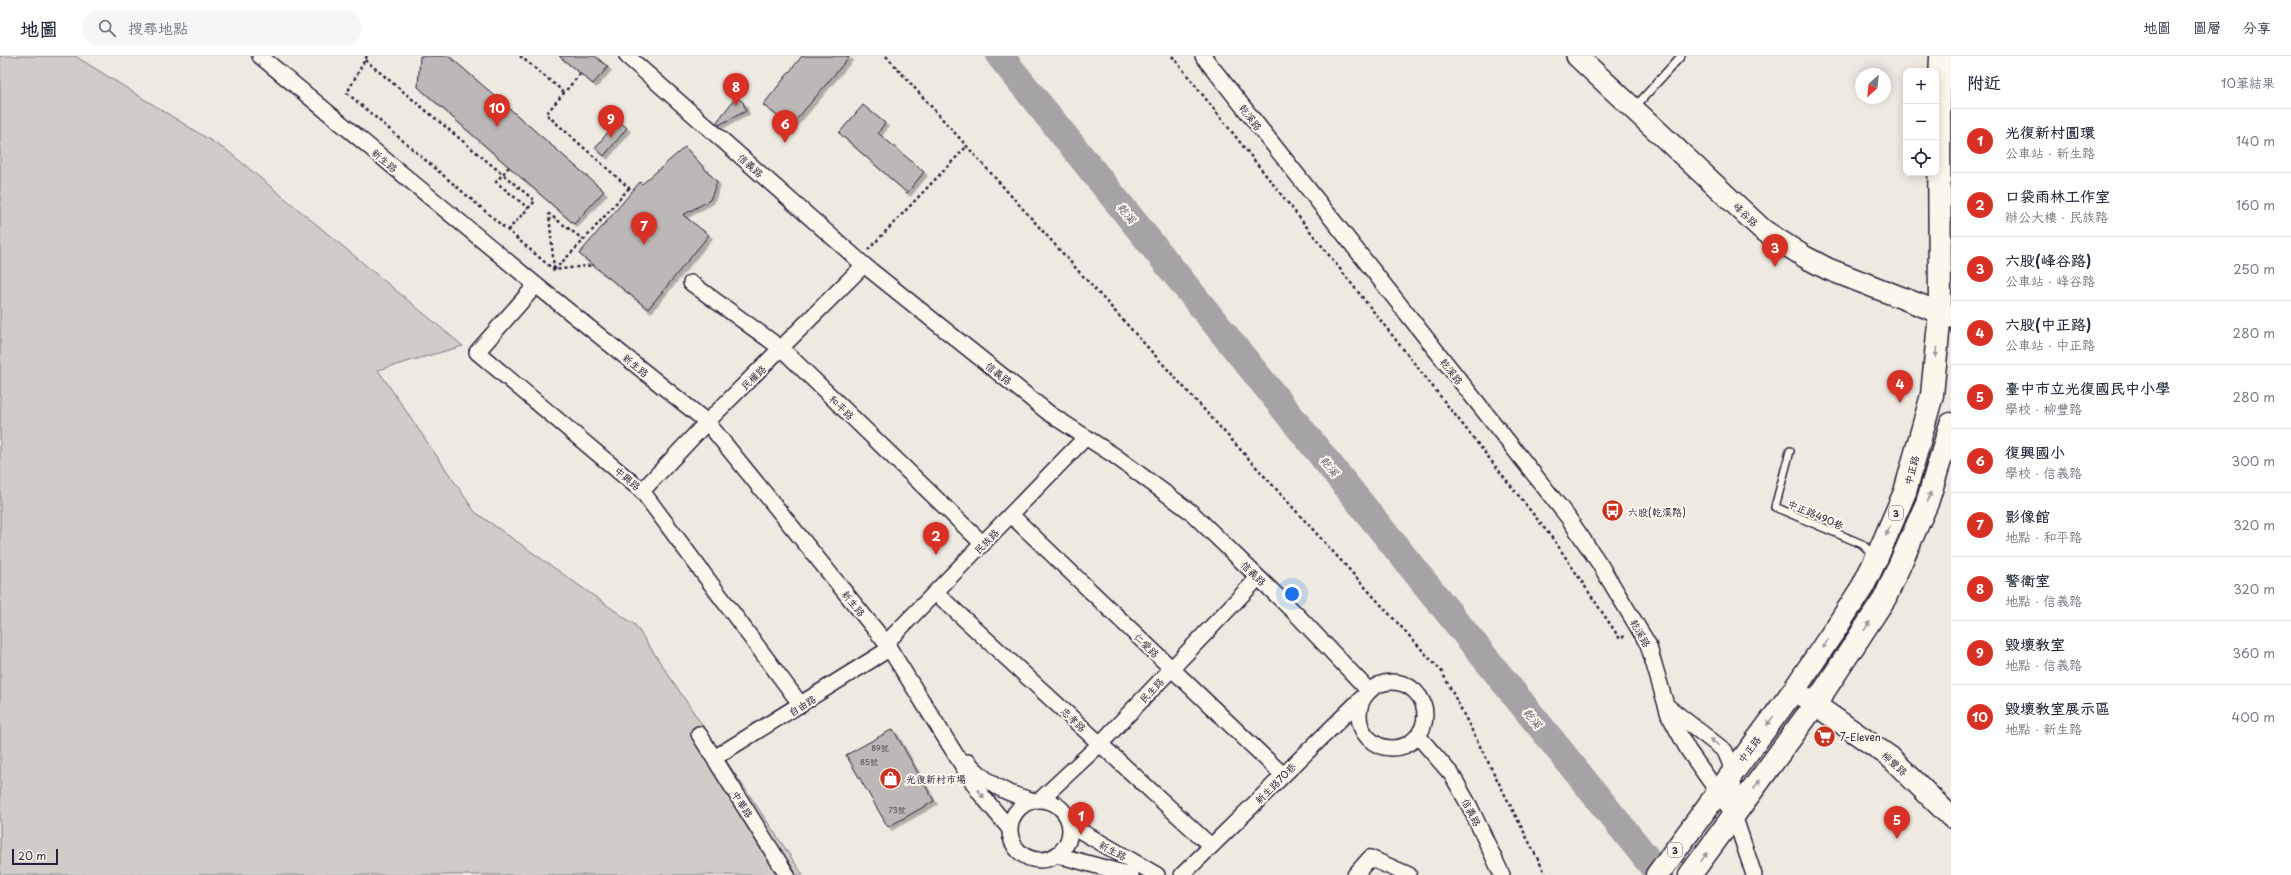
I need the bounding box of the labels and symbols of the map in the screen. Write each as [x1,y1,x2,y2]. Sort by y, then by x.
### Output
north arrow [1855,68,1891,104]
pin: 8 [723,73,749,106]
pin: 10 [484,94,510,127]
street label: 乾溪路 [1236,101,1266,133]
pin: 9 [598,105,624,138]
pin: 6 [772,110,798,143]
street label: 新生路 [369,145,401,175]
street label: 信義路 [735,149,767,181]
street label: 峰谷路 [1730,198,1762,230]
water label: 乾溪 [1113,199,1141,228]
pin: 7 [631,212,657,245]
pin: 3 [1762,234,1788,267]
one-way arrow [1933,346,1939,358]
street label: 新生路 [620,350,652,380]
street label: 乾溪路 [1437,355,1467,387]
street label: 信義路 [983,358,1015,388]
street label: 民權路 [737,361,769,393]
pin: 4 [1887,370,1913,403]
street label: 和平路 [826,391,858,423]
water label: 乾溪 [1316,452,1344,481]
street label: 中正路 [1900,454,1922,486]
street label: 中興路 [612,463,644,493]
one-way arrow [1926,491,1932,503]
street label: 中正路490巷 [1786,495,1847,533]
bus stop icon: 六股(乾溪路) [1600,498,1626,524]
place label: 六股(乾溪路) [1628,504,1686,519]
road number: 3 [1889,506,1903,520]
pin: 2 [923,522,949,555]
street label: 民族路 [970,525,1002,557]
one-way arrow [1885,525,1892,537]
street label: 信義路 [1238,557,1270,589]
your location [1282,584,1302,604]
street label: 新生路 [839,587,869,619]
street label: 乾溪路 [1627,616,1655,650]
one-way arrow [1863,621,1870,632]
street label: 仁愛路 [1131,629,1163,661]
one-way arrow [1821,639,1829,649]
street label: 民生路 [1135,674,1167,706]
street label: 自由路 [785,691,819,719]
street label: 忠孝路 [1058,703,1090,735]
water label: 乾溪 [1519,704,1547,733]
one-way arrow [1766,715,1774,726]
supermarket icon: 7-Eleven [1811,723,1837,749]
place label: 7-Eleven [1840,729,1881,744]
street label: 中正路 [1734,733,1764,765]
one-way arrow [1708,737,1719,746]
house number: 89號 [871,742,889,754]
street label: 柳豐路 [1879,747,1911,779]
house number: 85號 [860,756,878,768]
street label: 新生路70巷 [1251,758,1300,807]
shop icon: 光復新村市場 [877,765,903,791]
place label: 光復新村市場 [906,771,966,786]
one-way arrow [1753,779,1761,789]
street label: 中華路 [729,787,757,821]
one-way arrow [977,788,985,799]
street label: 信義路 [1459,795,1485,829]
pin: 1 [1068,802,1094,835]
house number: 73號 [888,804,906,816]
pin: 5 [1884,806,1910,839]
street label: 新生路 [1096,836,1130,864]
road number: 3 [1668,843,1682,857]
scale bar [12,847,58,866]
one-way arrow [1700,851,1708,862]

